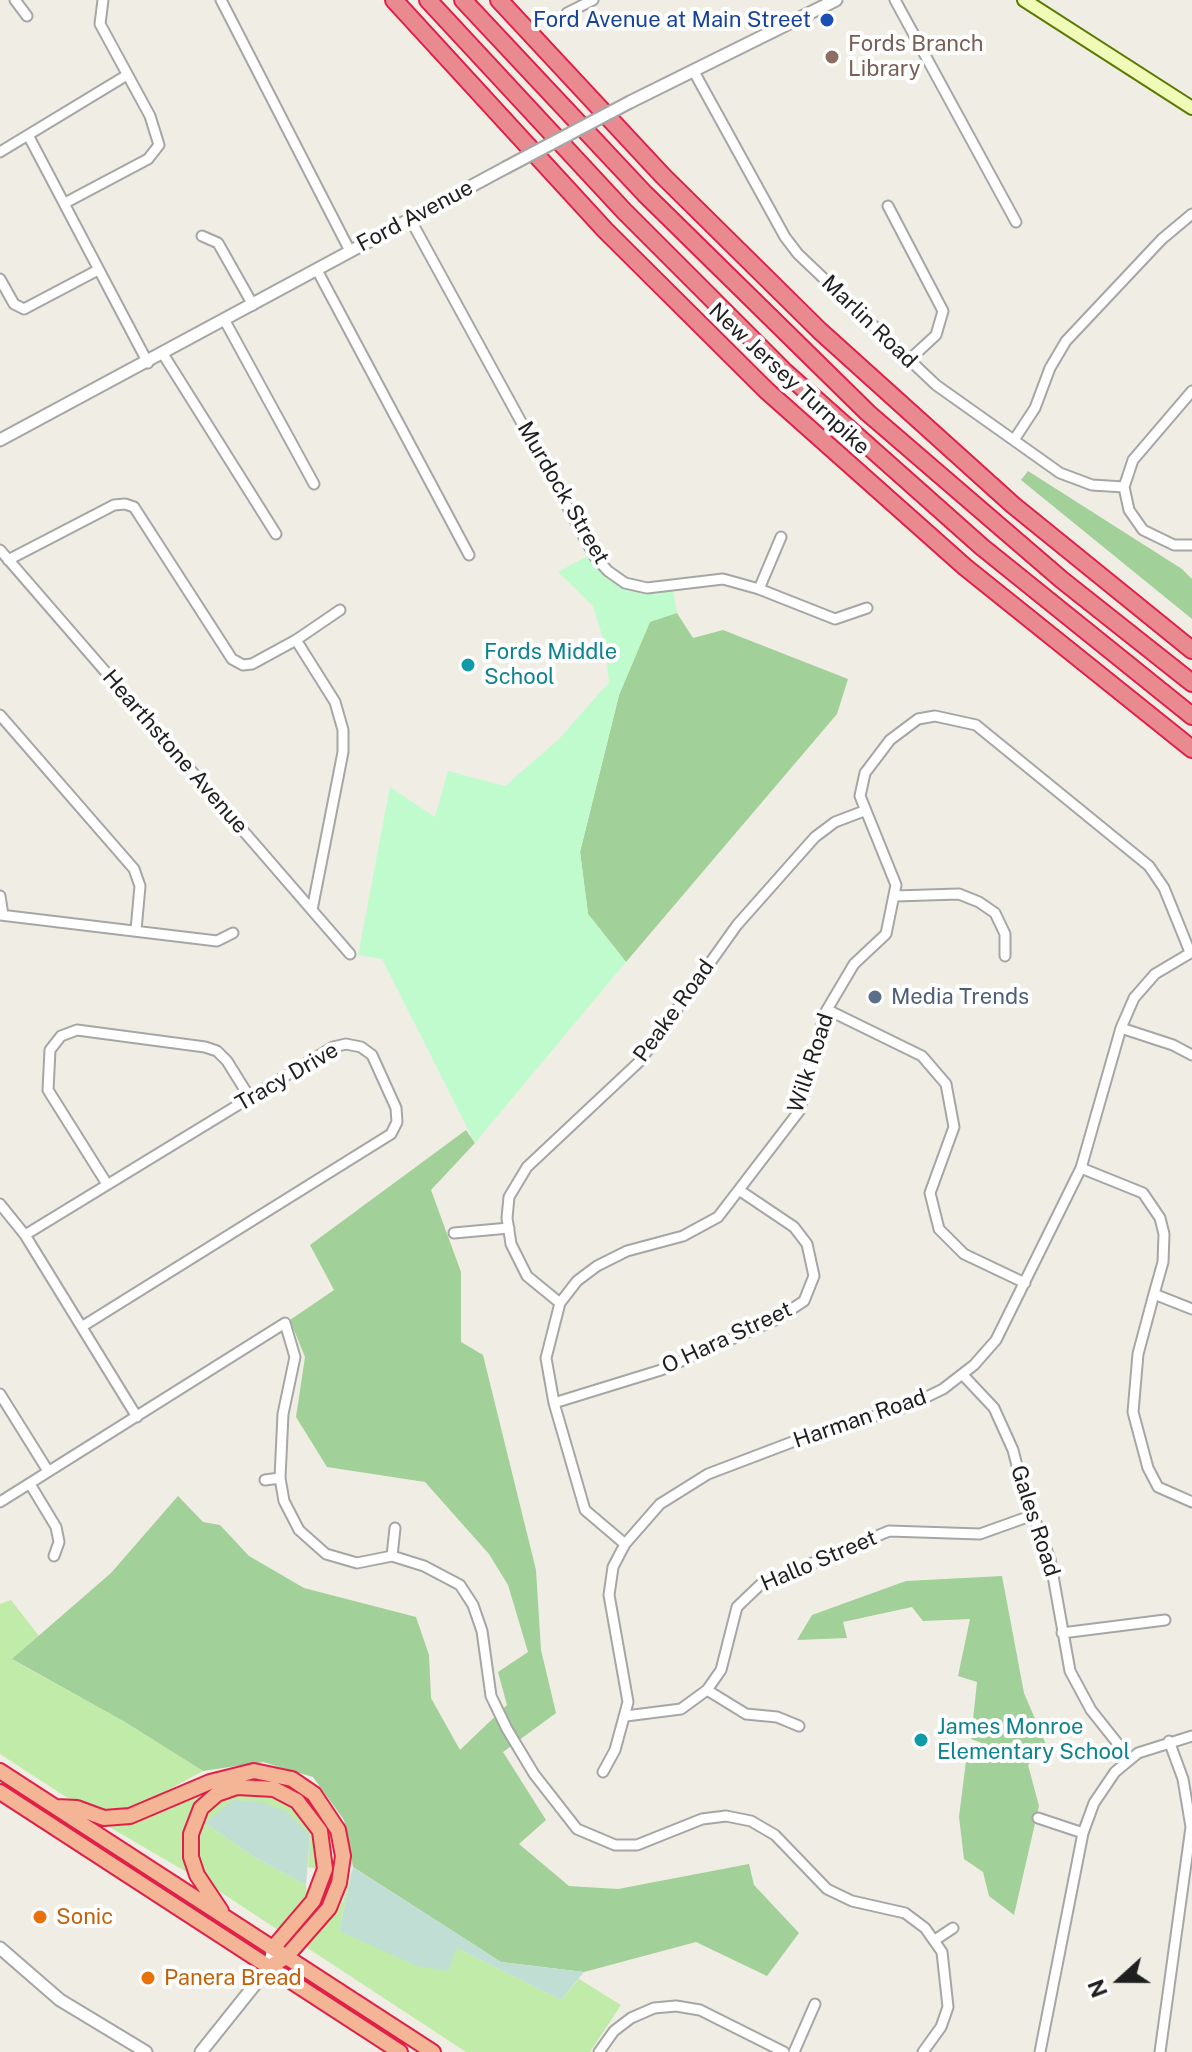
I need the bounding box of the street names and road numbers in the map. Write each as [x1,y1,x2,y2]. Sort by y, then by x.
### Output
street label: Ford Avenue [352,174,478,258]
street label: Marlin Road [816,270,922,374]
street label: New Jersey Turnpike [703,298,875,460]
street label: Murdock Street [512,417,614,569]
street label: Hearthstone Avenue [97,665,253,839]
street label: Peake Road [628,955,720,1067]
street label: Wilk Road [783,1010,839,1116]
street label: Tracy Drive [231,1037,343,1117]
street label: O Hara Street [658,1296,796,1380]
street label: Harman Road [790,1384,930,1454]
street label: Gales Road [1005,1462,1065,1580]
street label: Hallo Street [757,1525,881,1597]

